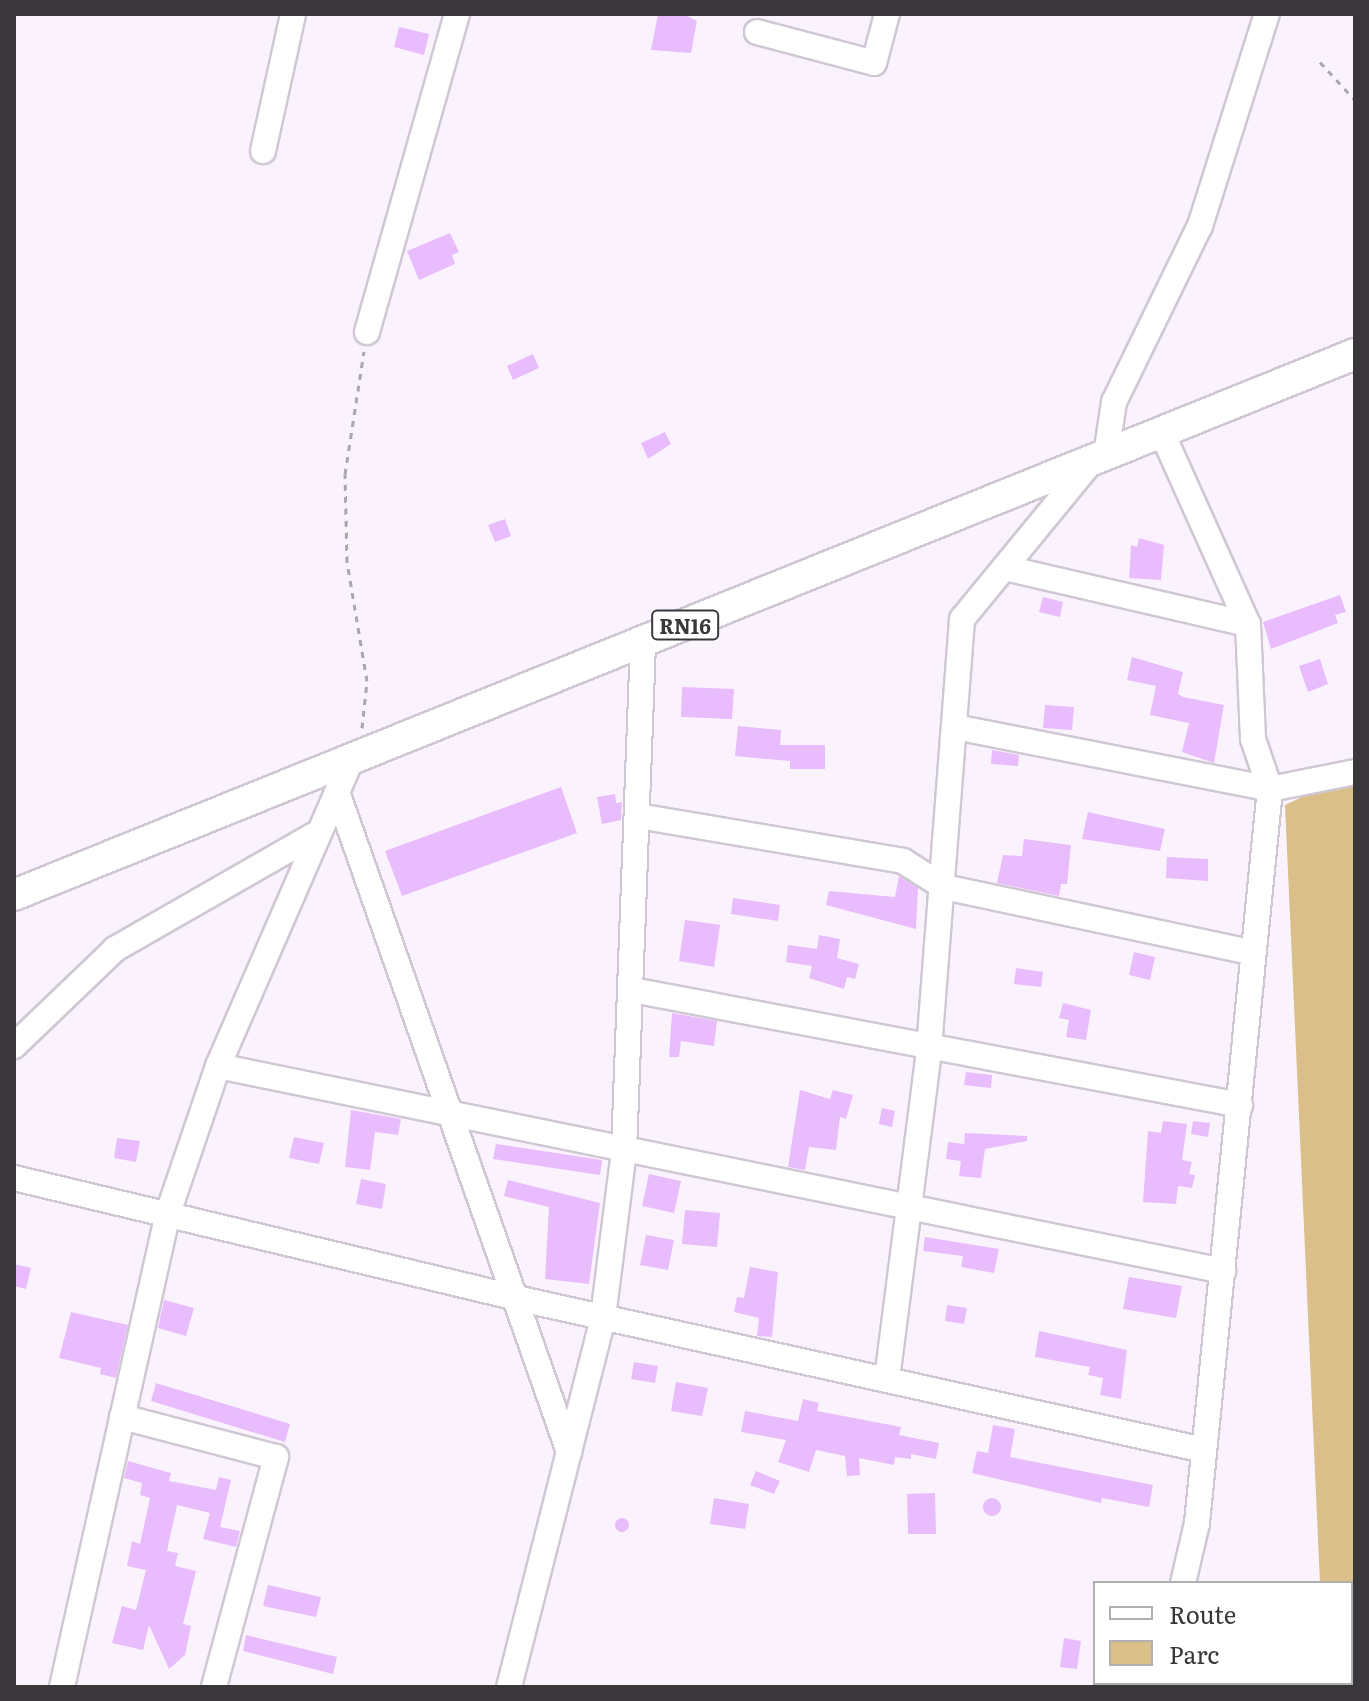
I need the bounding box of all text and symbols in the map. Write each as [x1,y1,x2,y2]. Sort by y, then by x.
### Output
road number: RN16 [651,609,719,641]
legend [1093,1581,1353,1685]
text: Route [1169,1596,1236,1631]
text: Parc [1169,1636,1219,1671]

